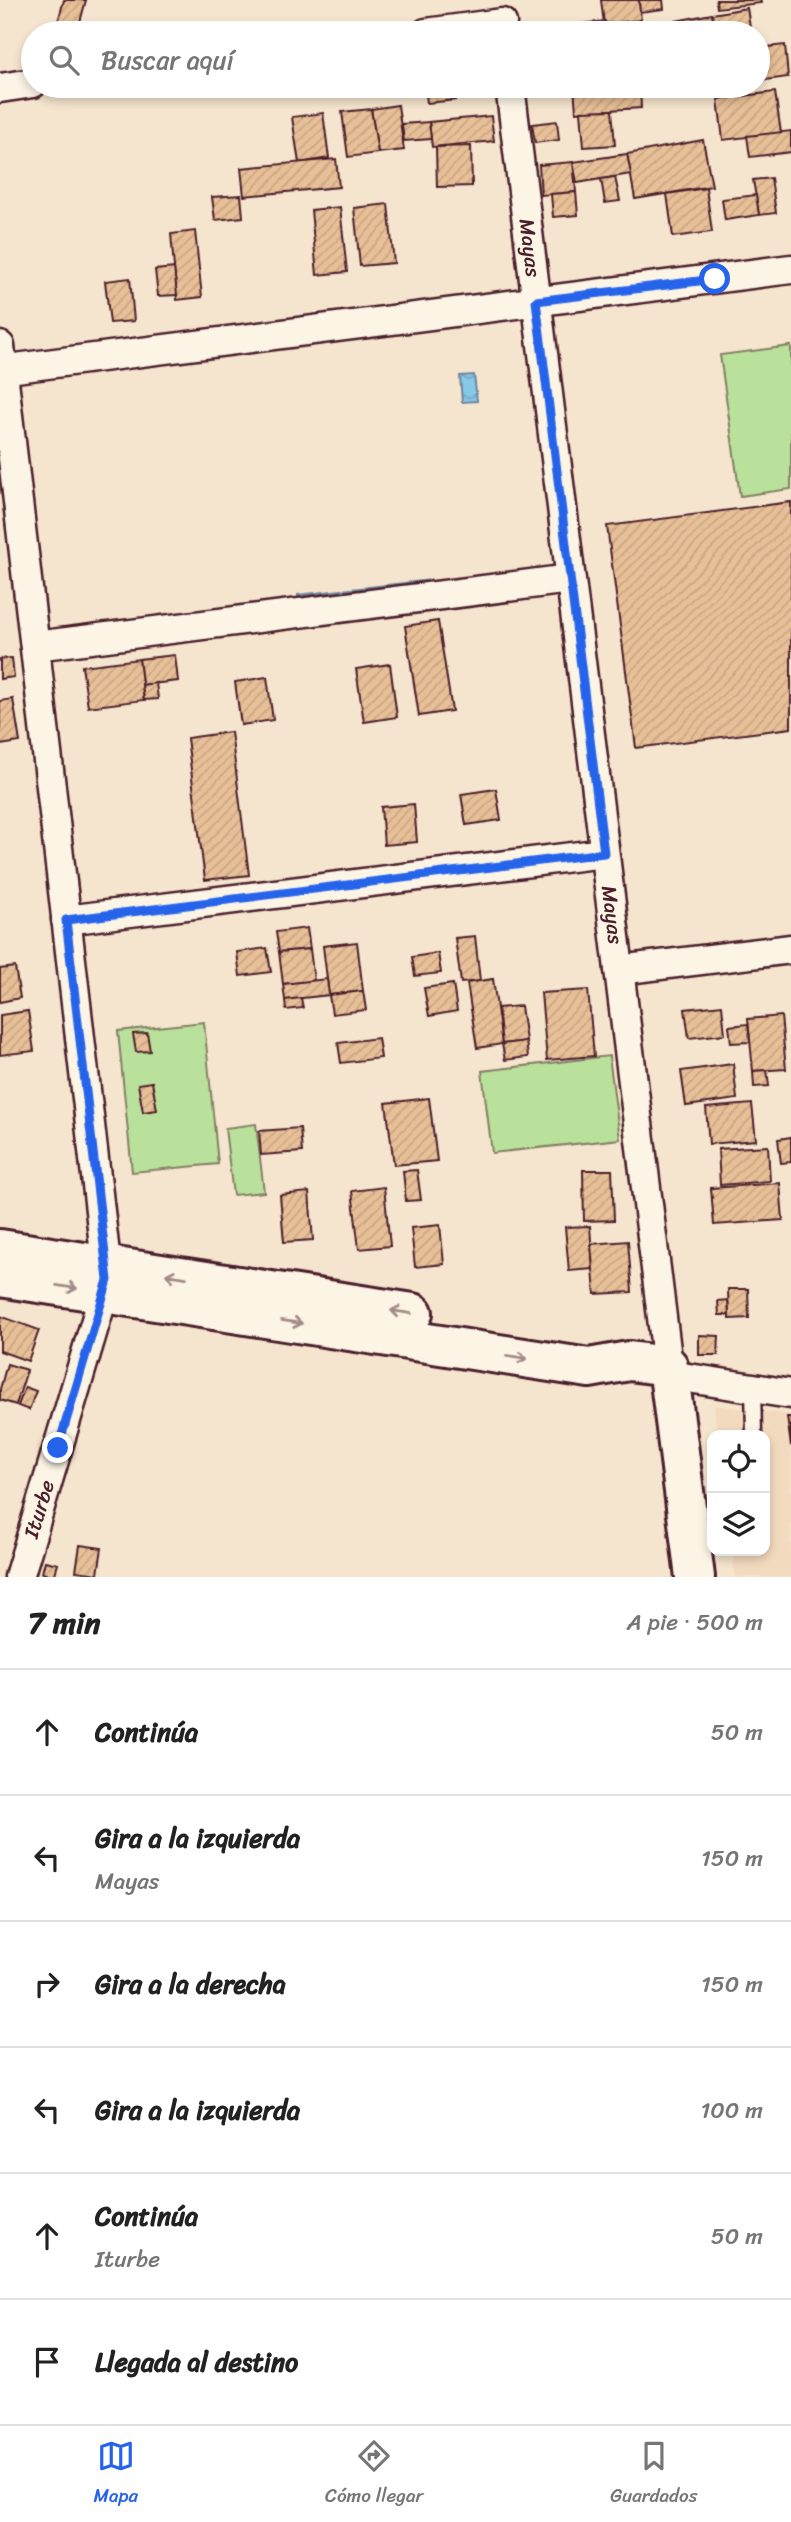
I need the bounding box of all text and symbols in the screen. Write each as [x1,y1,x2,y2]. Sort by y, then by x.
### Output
search box [21,21,770,98]
text: Buscar aquí [101,37,234,83]
icon: search [45,41,83,79]
street label: Mayas [508,216,552,280]
route start [699,263,730,294]
street label: Mayas [590,883,635,947]
one-way arrow [165,1269,188,1282]
one-way arrow [56,1281,78,1294]
one-way arrow [390,1305,413,1318]
one-way arrow [280,1316,303,1329]
one-way arrow [505,1351,528,1364]
map controls [707,1430,770,1556]
button: locate [707,1430,770,1493]
route end [42,1432,73,1463]
street label: Iturbe [12,1475,66,1544]
button: layers [707,1493,770,1556]
text: 7 min [28,1596,100,1650]
text: A pie · 500 m [627,1602,763,1643]
text: Continúa [95,1709,198,1755]
text: 50 m [711,1712,763,1753]
icon: ahead [28,1713,66,1751]
text: Gira a la izquierda [95,1815,300,1861]
text: 150 m [701,1838,763,1879]
icon: left [28,1839,66,1877]
text: Mayas [95,1861,159,1902]
text: Gira a la derecha [95,1961,286,2007]
text: 150 m [701,1964,763,2005]
icon: right [28,1965,66,2003]
text: Gira a la izquierda [95,2087,300,2133]
text: 100 m [700,2090,763,2131]
icon: left [28,2091,66,2129]
text: Continúa [95,2193,198,2239]
text: 50 m [711,2216,763,2257]
icon: ahead [28,2217,66,2255]
text: Iturbe [95,2239,160,2280]
text: Llegada al destino [95,2339,298,2385]
icon: arrive [28,2343,66,2381]
tab: Mapa [93,2437,138,2512]
tab: Cómo llegar [325,2437,423,2512]
tab: Guardados [610,2437,698,2512]

